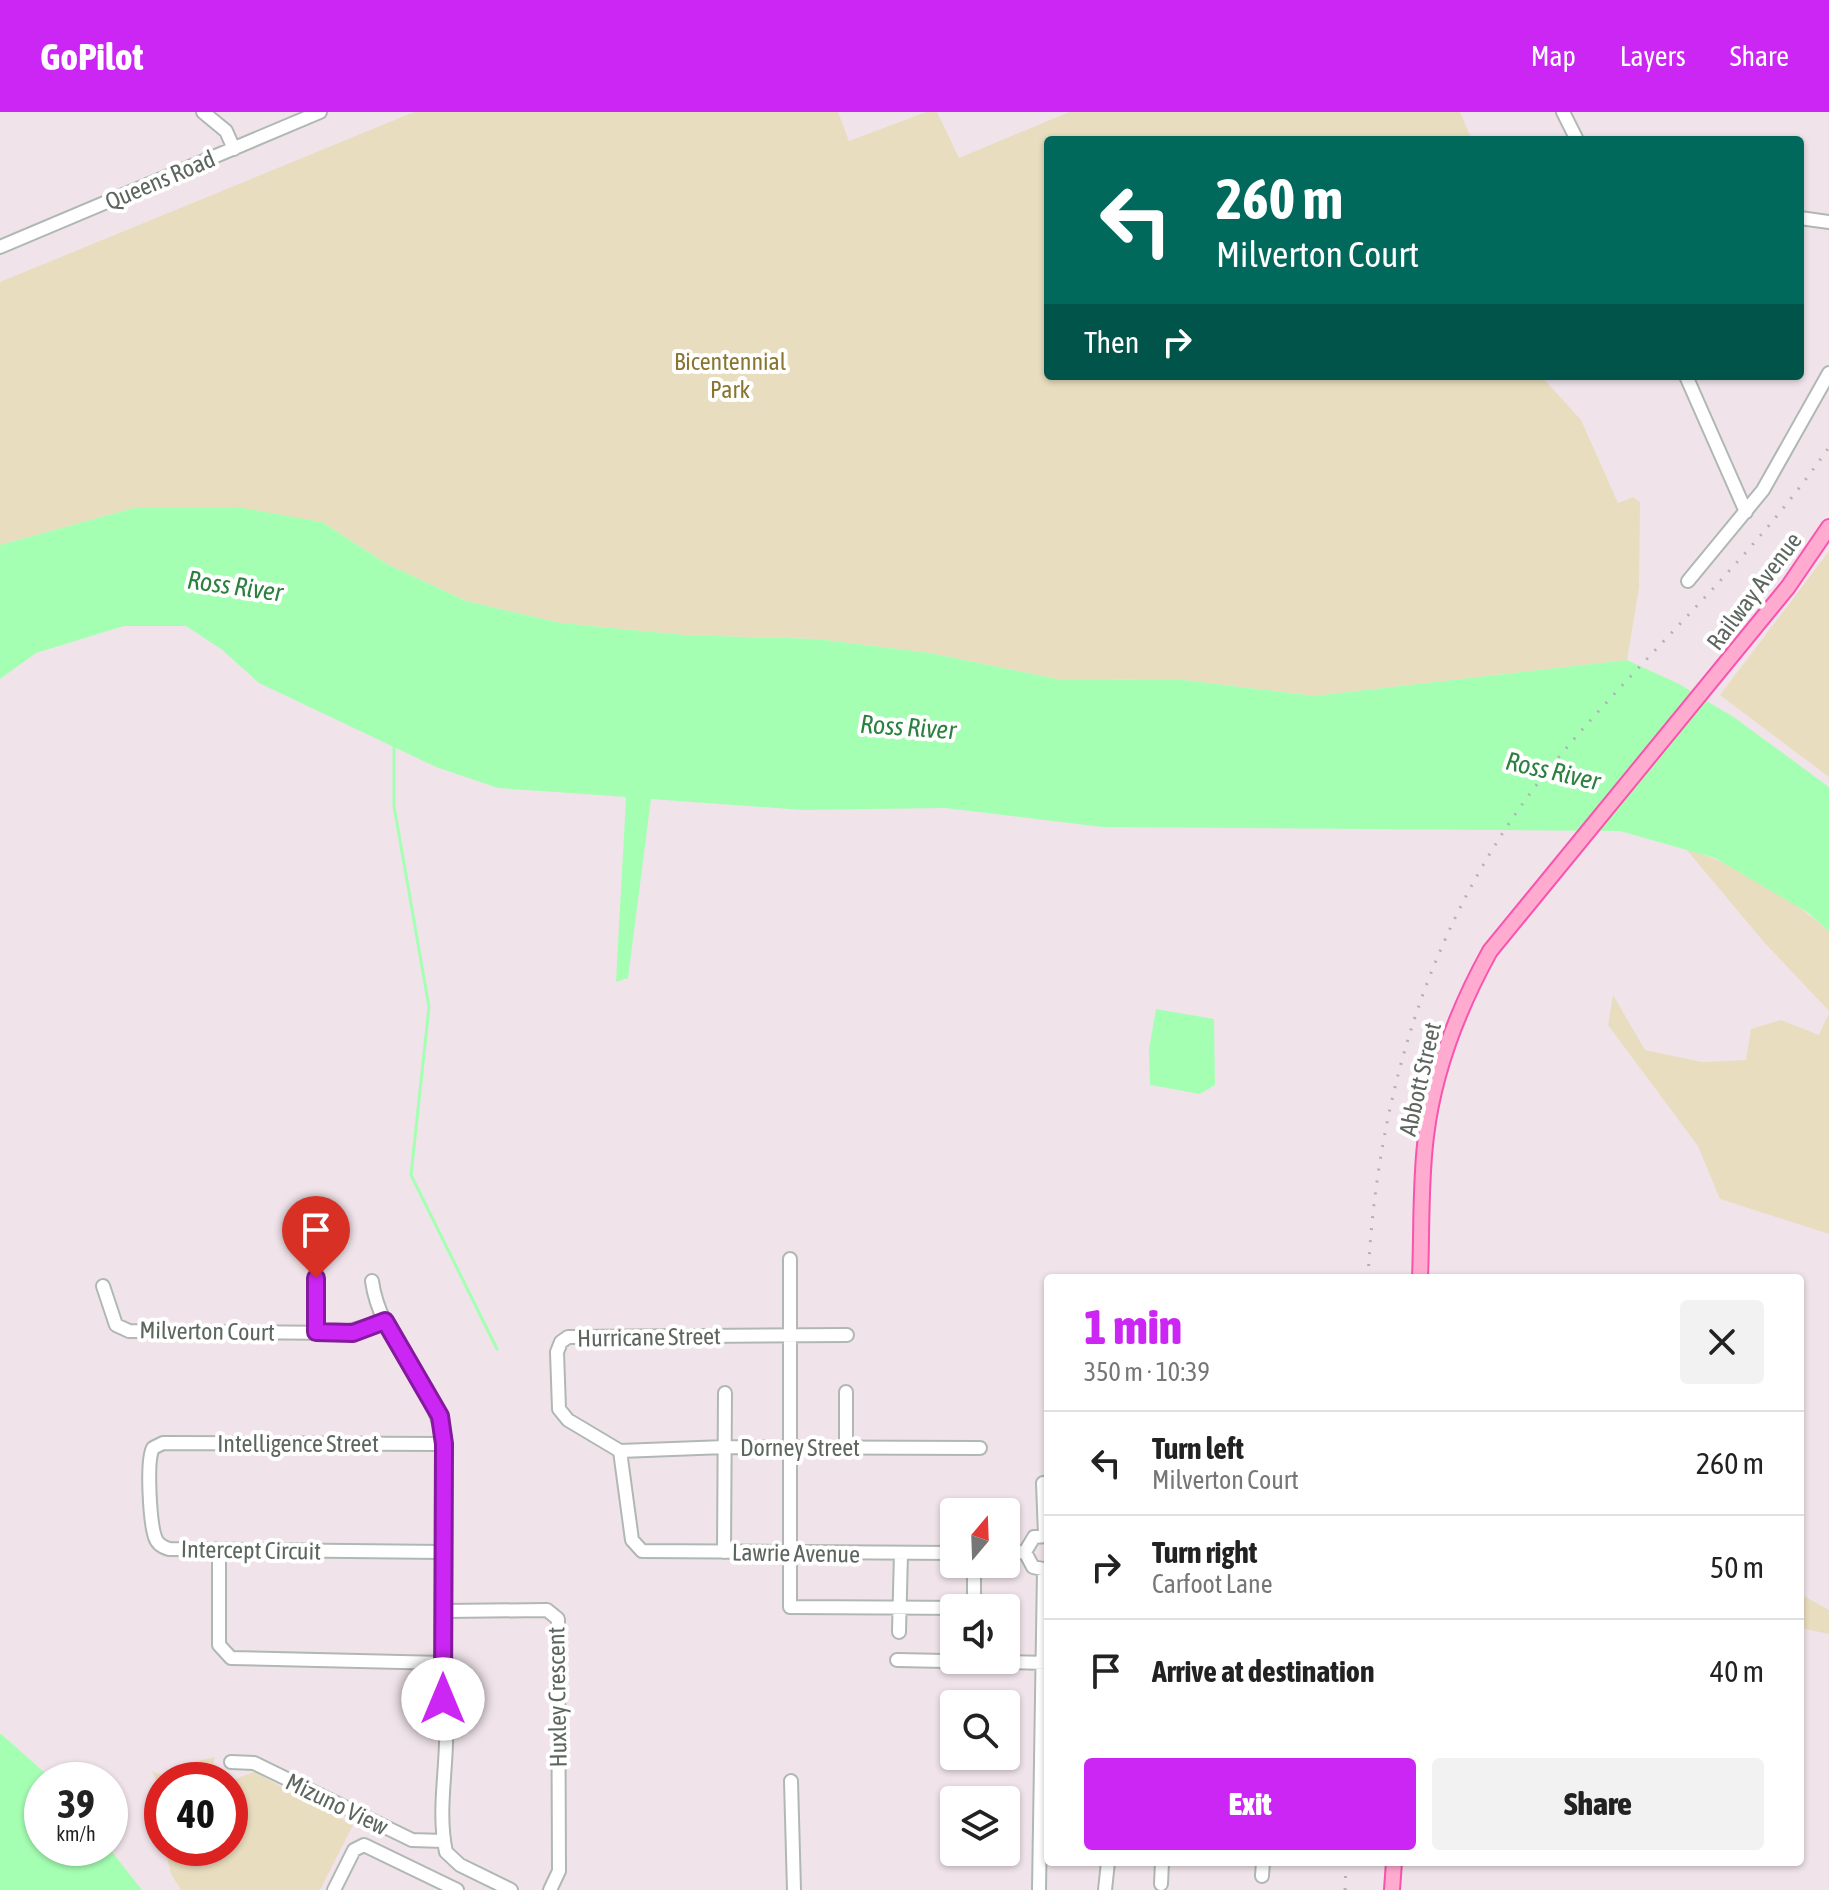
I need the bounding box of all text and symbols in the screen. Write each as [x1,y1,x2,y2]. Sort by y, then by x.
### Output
text: GoPilot [40,35,143,78]
text: Map [1531,40,1576,72]
text: Layers [1620,40,1686,72]
text: Share [1730,40,1789,72]
street label: Queens Road [101,145,219,215]
text: 260 m [1216,167,1343,231]
icon: left [1084,168,1188,272]
text: Milverton Court [1216,233,1419,275]
icon: right [1155,320,1199,364]
text: Then [1084,325,1139,359]
park label: Bicentennial Park [674,348,787,403]
street label: Railway Avenue [1701,527,1807,655]
water label: Ross River [185,564,286,608]
water label: Ross River [859,709,958,745]
water label: Ross River [1503,746,1604,797]
street label: Abbott Street [1394,1020,1446,1138]
pin [282,1196,350,1278]
icon: arrive [294,1208,338,1252]
text: 1 min [1084,1299,1182,1354]
button: close [1680,1300,1764,1384]
street label: Milverton Court [139,1316,275,1346]
street label: Hurricane Street [577,1322,721,1352]
text: 350 m · 10:39 [1084,1357,1210,1387]
street label: Intelligence Street [217,1430,379,1457]
text: Turn left [1152,1431,1244,1465]
street label: Dorney Street [740,1434,860,1461]
icon: left [1084,1441,1128,1485]
text: 260 m [1696,1446,1764,1480]
text: Milverton Court [1152,1465,1299,1495]
north arrow [940,1498,1020,1578]
map controls [940,1498,1020,1866]
street label: Intercept Circuit [181,1535,321,1565]
text: Turn right [1152,1535,1258,1569]
street label: Lawrie Avenue [732,1538,860,1568]
icon: right [1084,1545,1128,1589]
text: 50 m [1710,1550,1764,1584]
text: Carfoot Lane [1152,1569,1272,1599]
button: sound [940,1594,1020,1674]
street label: Huxley Crescent [542,1626,572,1768]
icon: arrive [1084,1649,1128,1693]
text: Arrive at destination [1152,1654,1374,1688]
text: 40 m [1710,1654,1764,1688]
position arrow [401,1657,485,1741]
button: search [940,1690,1020,1770]
button: Exit [1084,1758,1416,1850]
button: Share [1432,1758,1764,1850]
speed limit sign: 40 [144,1762,248,1866]
street label: Mizuno View [282,1768,392,1840]
text: 39 [57,1781,95,1826]
button: layers [940,1786,1020,1866]
text: km/h [56,1822,96,1845]

